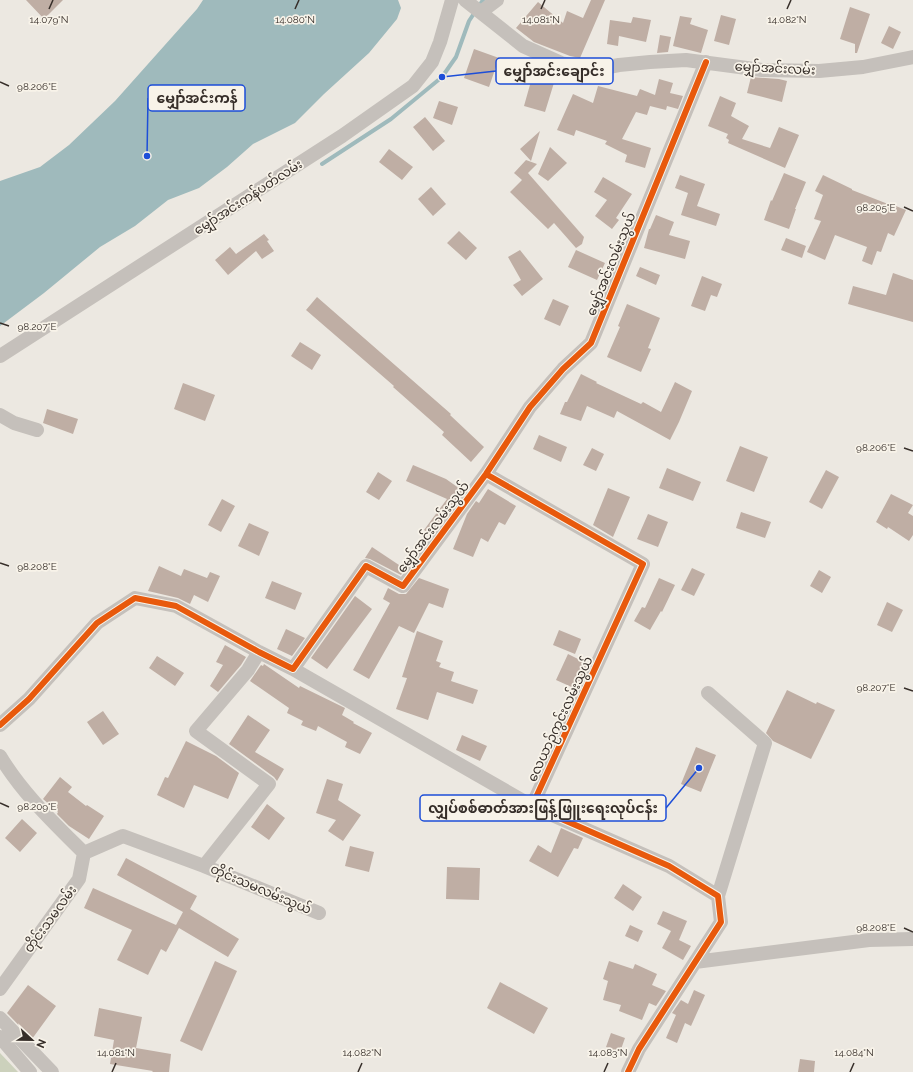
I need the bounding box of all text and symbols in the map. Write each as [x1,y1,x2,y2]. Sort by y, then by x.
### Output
text: 14.079°N [30,14,68,25]
text: 14.080°N [275,14,315,25]
text: 14.081°N [522,14,560,25]
text: 14.082°N [767,14,807,25]
street label: မျှော်အင်းလမ်း [734,57,816,81]
callout: မျှော်အင်းချောင်း [496,58,613,84]
text: မျှော်အင်းချောင်း [503,61,605,83]
text: 98.206°E [17,81,57,92]
callout: မျှော်အင်းကန် [148,85,245,111]
text: မျှော်အင်းကန် [156,88,238,110]
street label: မျှော်အင်းကန်ပတ်လမ်း [190,155,307,240]
text: 98.205°E [856,202,896,213]
street label: မျှော်အင်းလမ်းသွယ် [582,210,641,319]
text: 98.207°E [17,321,57,332]
text: 98.206°E [856,442,896,453]
street label: မျှော်အင်းလမ်းသွယ် [393,478,475,577]
text: 98.208°E [17,561,57,572]
street label: လေယာဉ်ကွင်းလမ်းသွယ် [523,654,598,785]
text: 98.207°E [856,682,896,693]
callout: လျှပ်စစ်ဓာတ်အားဖြန့်ဖြူးရေးလုပ်ငန်း [420,795,666,821]
text: လျှပ်စစ်ဓာတ်အားဖြန့်ဖြူးရေးလုပ်ငန်း [428,798,658,820]
text: 98.209°E [17,801,57,812]
street label: တိုင်းသမလမ်းသွယ် [207,860,314,920]
street label: တိုင်းသမလမ်း [20,882,82,957]
text: 98.208°E [856,922,896,933]
north arrow [12,1020,52,1060]
text: N [33,1037,48,1050]
text: 14.081°N [97,1047,135,1058]
text: 14.082°N [342,1047,382,1058]
text: 14.083°N [588,1047,628,1058]
text: 14.084°N [834,1047,874,1058]

